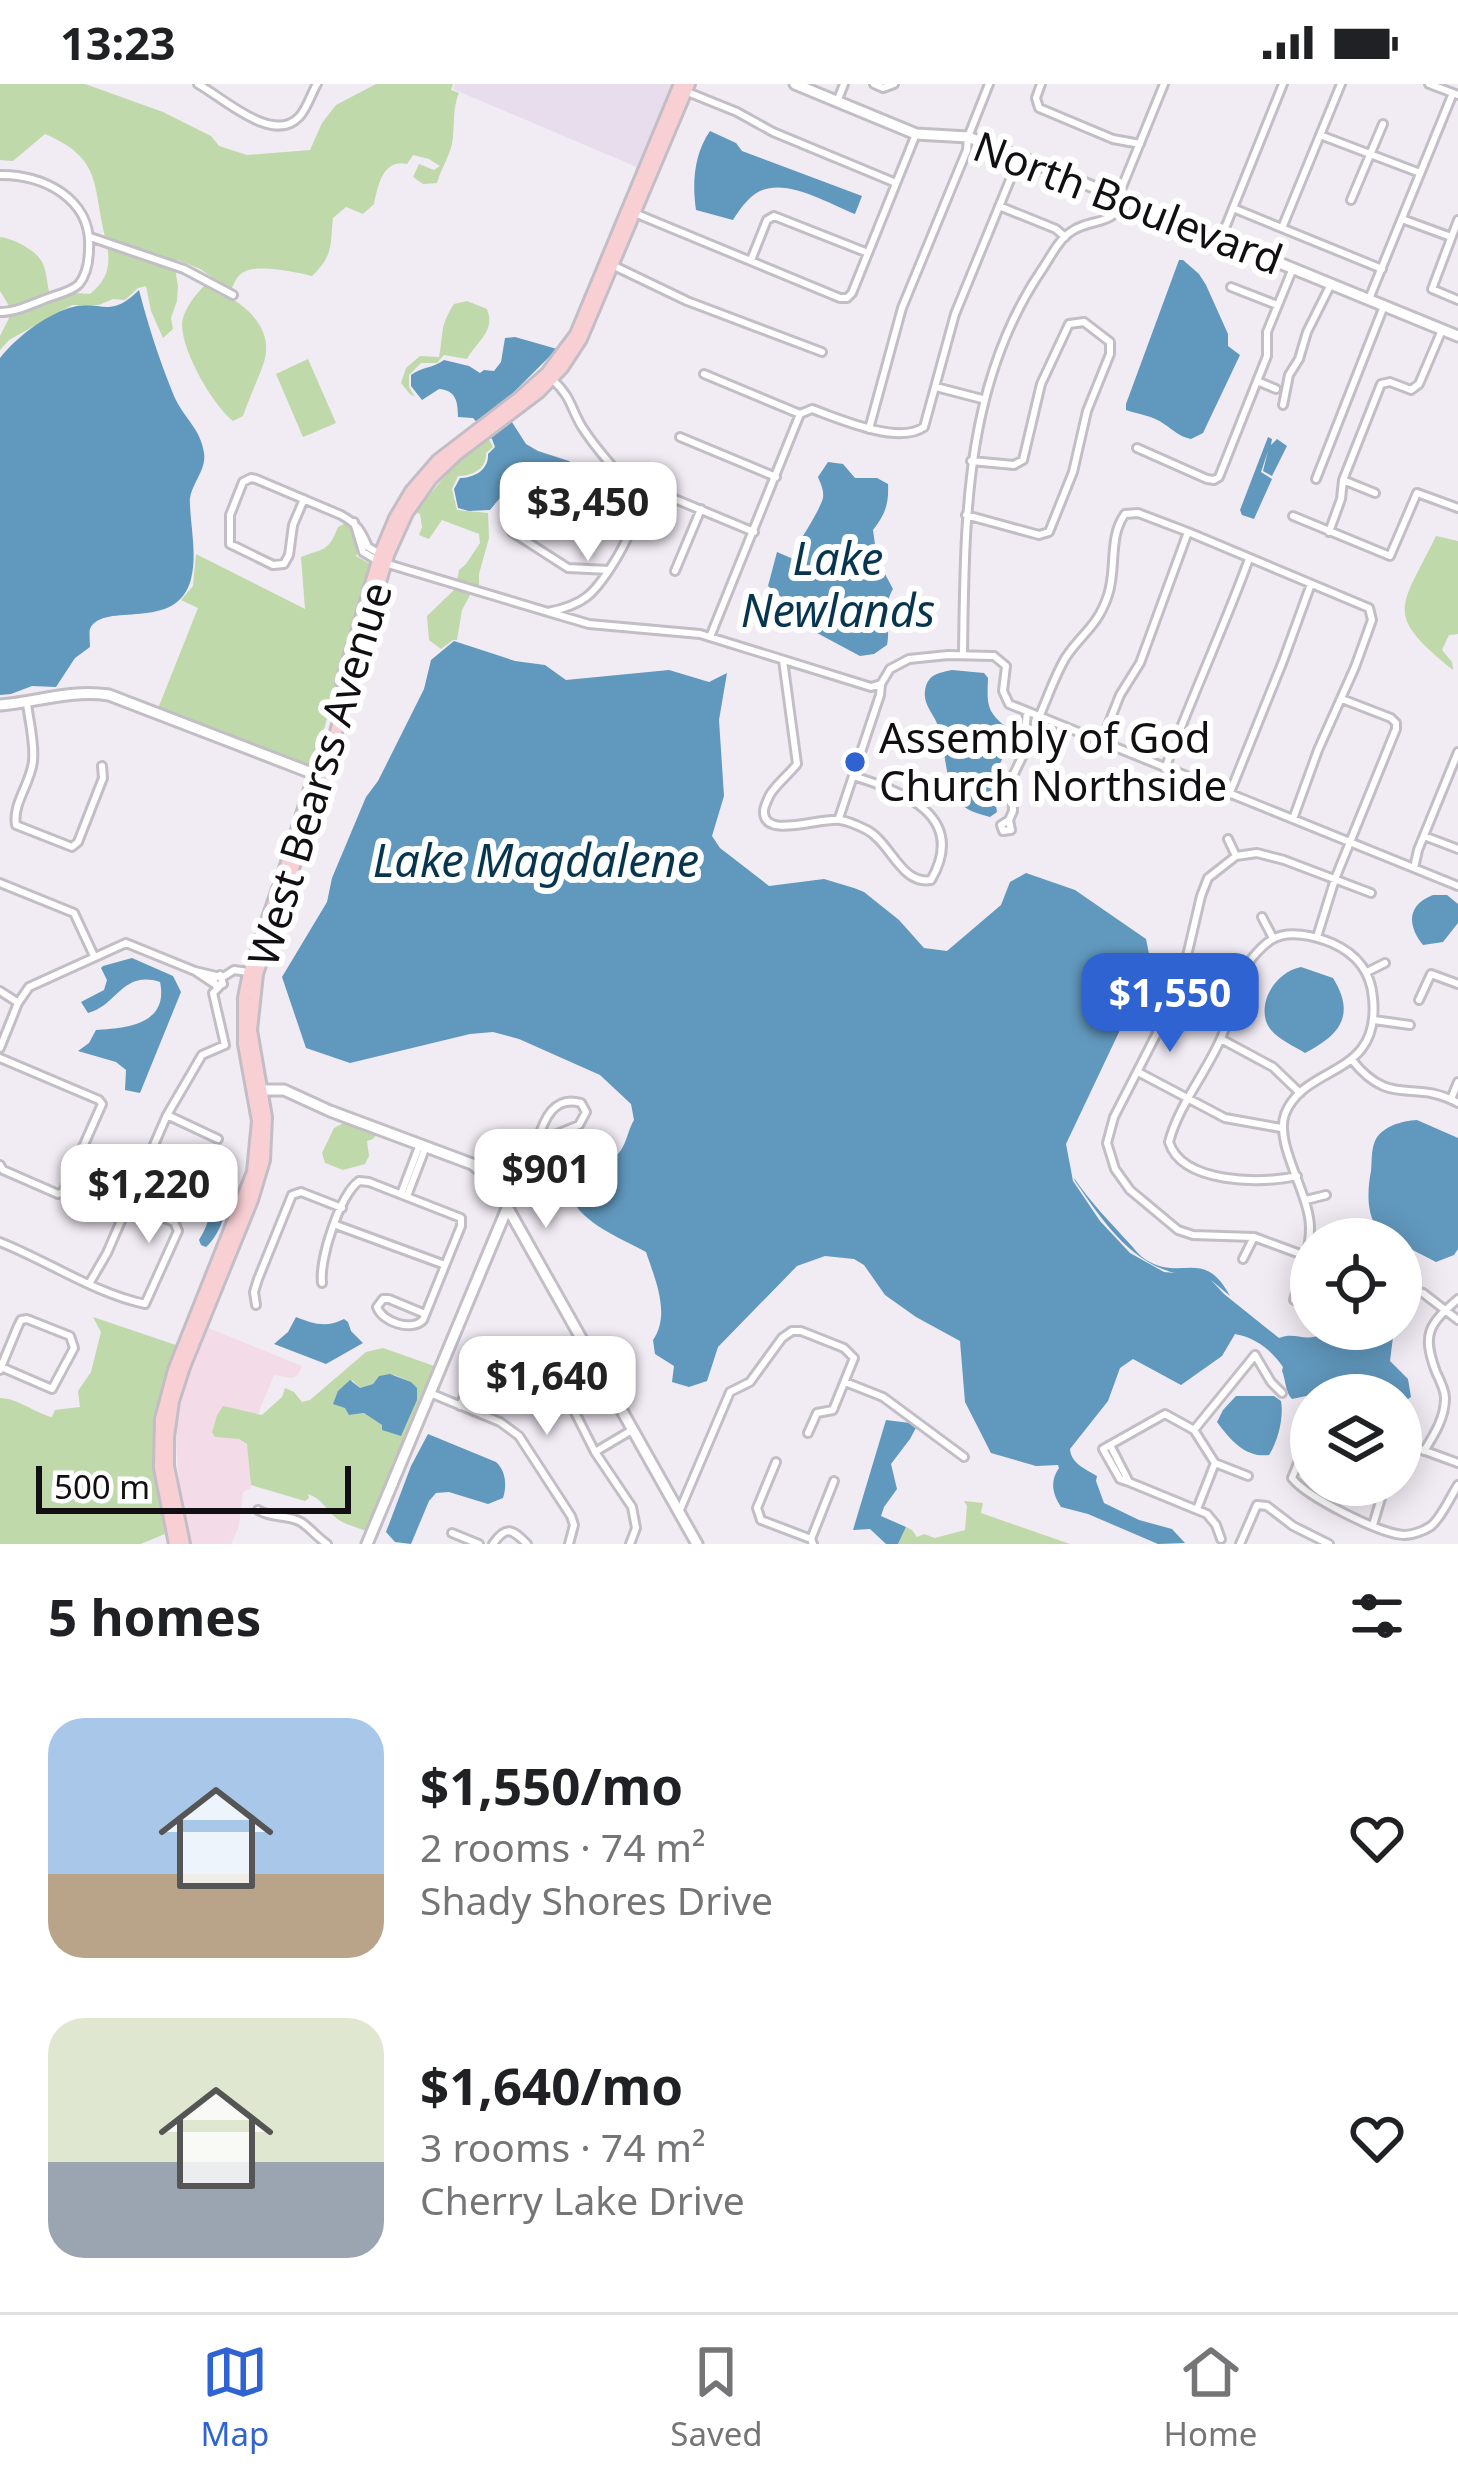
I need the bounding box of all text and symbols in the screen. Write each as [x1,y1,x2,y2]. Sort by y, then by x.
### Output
text: 13:23 [60,12,176,73]
street label: North Boulevard [966,117,1291,287]
pin: $3,450 [490,462,686,564]
text: $3,450 [527,474,649,527]
water label: Lake Newlands [741,527,935,640]
street label: West Bearss Avenue [233,575,404,972]
place label: Assembly of God Church Northside [879,708,1227,813]
marker: Assembly of God Church Northside [842,749,868,775]
water label: Lake Magdalene [373,829,699,890]
pin: $1,550 [1072,953,1268,1055]
text: $1,550 [1109,965,1231,1018]
pin: $901 [475,1129,617,1231]
text: $901 [501,1141,591,1194]
pin: $1,220 [51,1144,247,1246]
text: $1,220 [88,1156,210,1209]
map controls [1290,1218,1422,1506]
button: locate [1290,1218,1422,1350]
pin: $1,640 [449,1336,645,1438]
text: $1,640 [486,1348,608,1401]
button: layers [1290,1374,1422,1506]
scale bar [36,1460,351,1513]
text: 500 m [54,1464,150,1509]
text: 5 homes [48,1581,261,1651]
icon: filters [1344,1583,1410,1649]
text: $1,550/mo [420,1750,683,1820]
icon: home [144,1766,288,1910]
icon: heart [1344,1805,1410,1871]
text: 2 rooms · 74 m² [420,1820,706,1873]
text: Shady Shores Drive [420,1873,773,1926]
text: $1,640/mo [420,2050,683,2120]
icon: home [144,2066,288,2210]
icon: heart [1344,2105,1410,2171]
text: 3 rooms · 74 m² [420,2120,706,2173]
text: Cherry Lake Drive [420,2173,745,2226]
tab: Map [201,2339,269,2456]
tab: Saved [670,2339,763,2456]
tab: Home [1164,2339,1257,2456]

